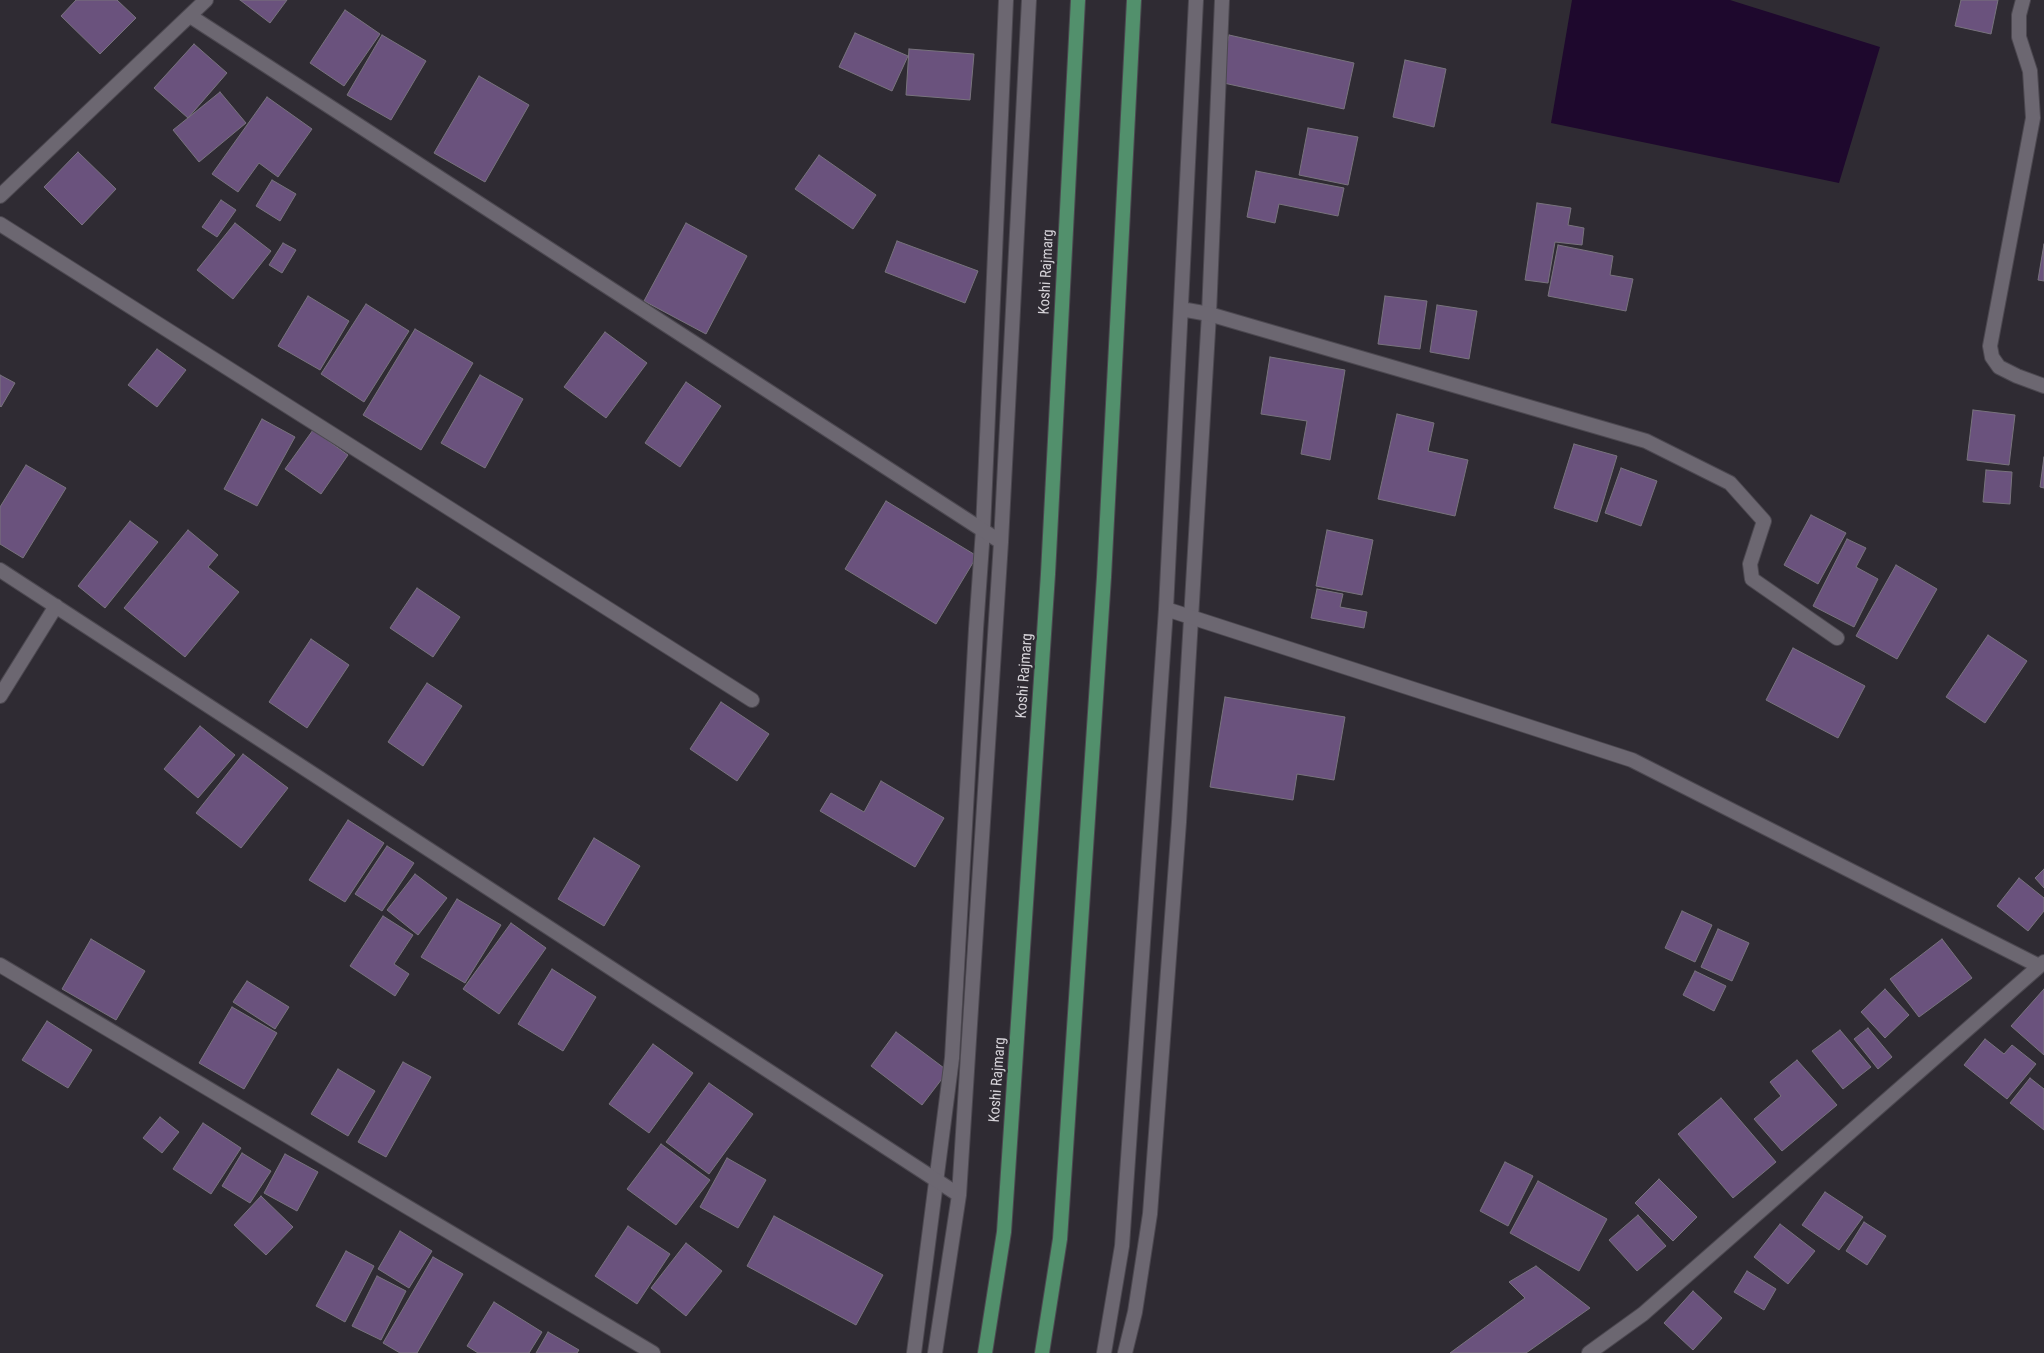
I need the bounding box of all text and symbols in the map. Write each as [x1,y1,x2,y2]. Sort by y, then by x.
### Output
street label: Koshi Rajmarg [1036,229,1058,315]
street label: Koshi Rajmarg [1013,633,1037,719]
street label: Koshi Rajmarg [986,1037,1010,1123]

